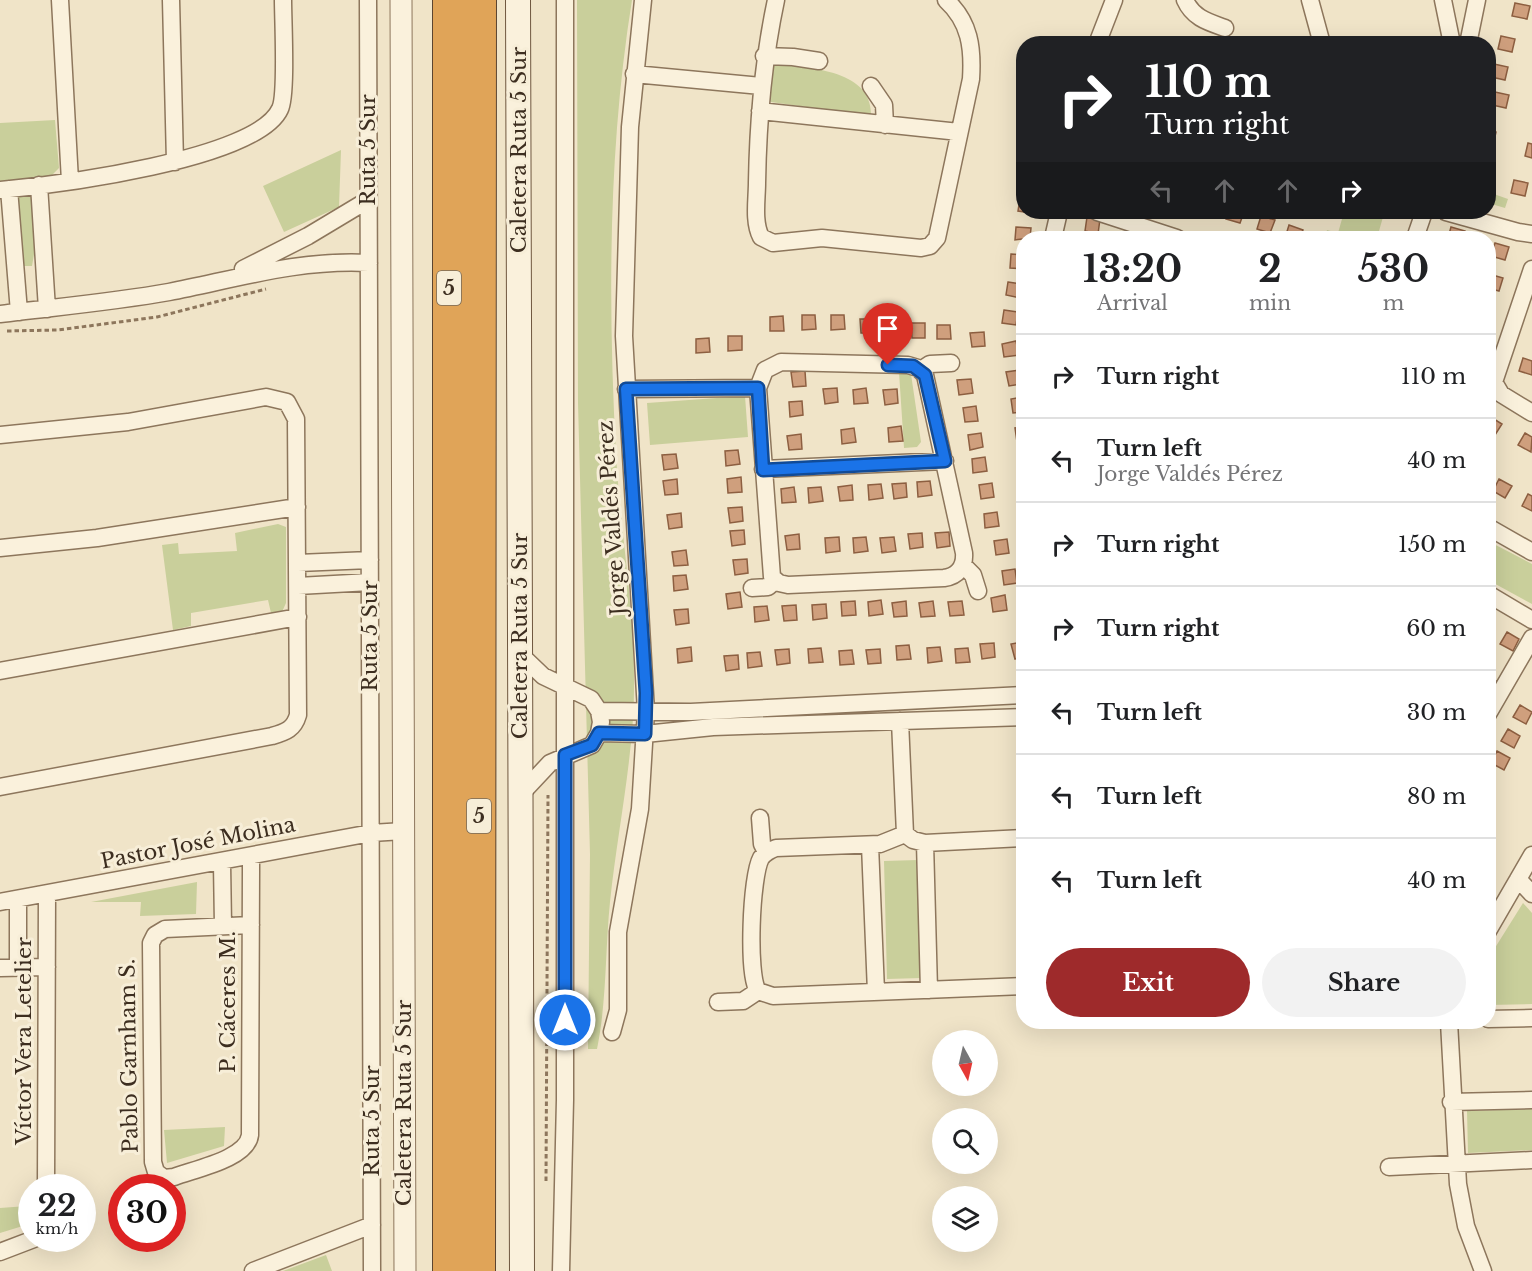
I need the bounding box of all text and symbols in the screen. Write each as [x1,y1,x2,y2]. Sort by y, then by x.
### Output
street label: Caletera Ruta 5 Sur [506,47,532,253]
text: 110 m [1145,56,1271,108]
icon: right [1046,60,1124,138]
street label: Ruta 5 Sur [355,94,381,206]
text: Turn right [1145,108,1289,141]
icon: left [1145,174,1178,207]
icon: ahead [1208,174,1241,207]
icon: ahead [1271,174,1304,207]
icon: right [1334,174,1367,207]
text: 13:20 [1083,247,1182,292]
text: 2 [1258,247,1282,292]
text: 530 [1358,247,1429,292]
road number: 5 [437,271,461,305]
text: Arrival [1097,291,1168,315]
text: min [1249,291,1291,315]
text: m [1383,291,1404,315]
pin [862,303,913,365]
icon: arrive [871,312,904,345]
icon: right [1046,360,1079,393]
text: Turn right [1097,363,1219,390]
text: 110 m [1401,363,1466,390]
street label: Jorge Valdés Pérez [592,420,632,619]
text: Turn left [1097,435,1202,462]
icon: left [1046,444,1079,477]
text: 40 m [1408,447,1466,474]
text: Jorge Valdés Pérez [1097,462,1283,486]
icon: right [1046,528,1079,561]
text: Turn right [1097,531,1219,558]
text: 150 m [1398,531,1466,558]
street label: Caletera Ruta 5 Sur [507,533,533,739]
street label: Ruta 5 Sur [357,580,383,692]
icon: right [1046,612,1079,645]
text: Turn right [1097,615,1219,642]
text: 60 m [1406,615,1466,642]
icon: left [1046,696,1079,729]
text: Turn left [1097,699,1202,726]
text: 30 m [1407,699,1466,726]
icon: left [1046,780,1079,813]
text: Turn left [1097,783,1202,810]
text: 80 m [1407,783,1466,810]
road number: 5 [467,799,491,833]
street label: Pastor José Molina [98,811,298,875]
icon: left [1046,864,1079,897]
text: Turn left [1097,867,1202,894]
text: 40 m [1408,867,1466,894]
street label: P. Cáceres M. [215,931,241,1073]
street label: Víctor Vera Letelier [11,937,37,1146]
button: Exit [1046,948,1250,1017]
button: Share [1262,948,1466,1017]
street label: Pablo Garnham S. [114,959,144,1153]
position arrow [533,988,597,1052]
street label: Caletera Ruta 5 Sur [391,1000,417,1206]
north arrow [932,1030,998,1096]
map controls [932,1030,998,1252]
street label: Ruta 5 Sur [359,1065,385,1177]
button: search [932,1108,998,1174]
speed limit sign: 30 [108,1174,186,1252]
button: layers [932,1186,998,1252]
text: 22 [37,1187,77,1224]
text: km/h [36,1219,78,1238]

